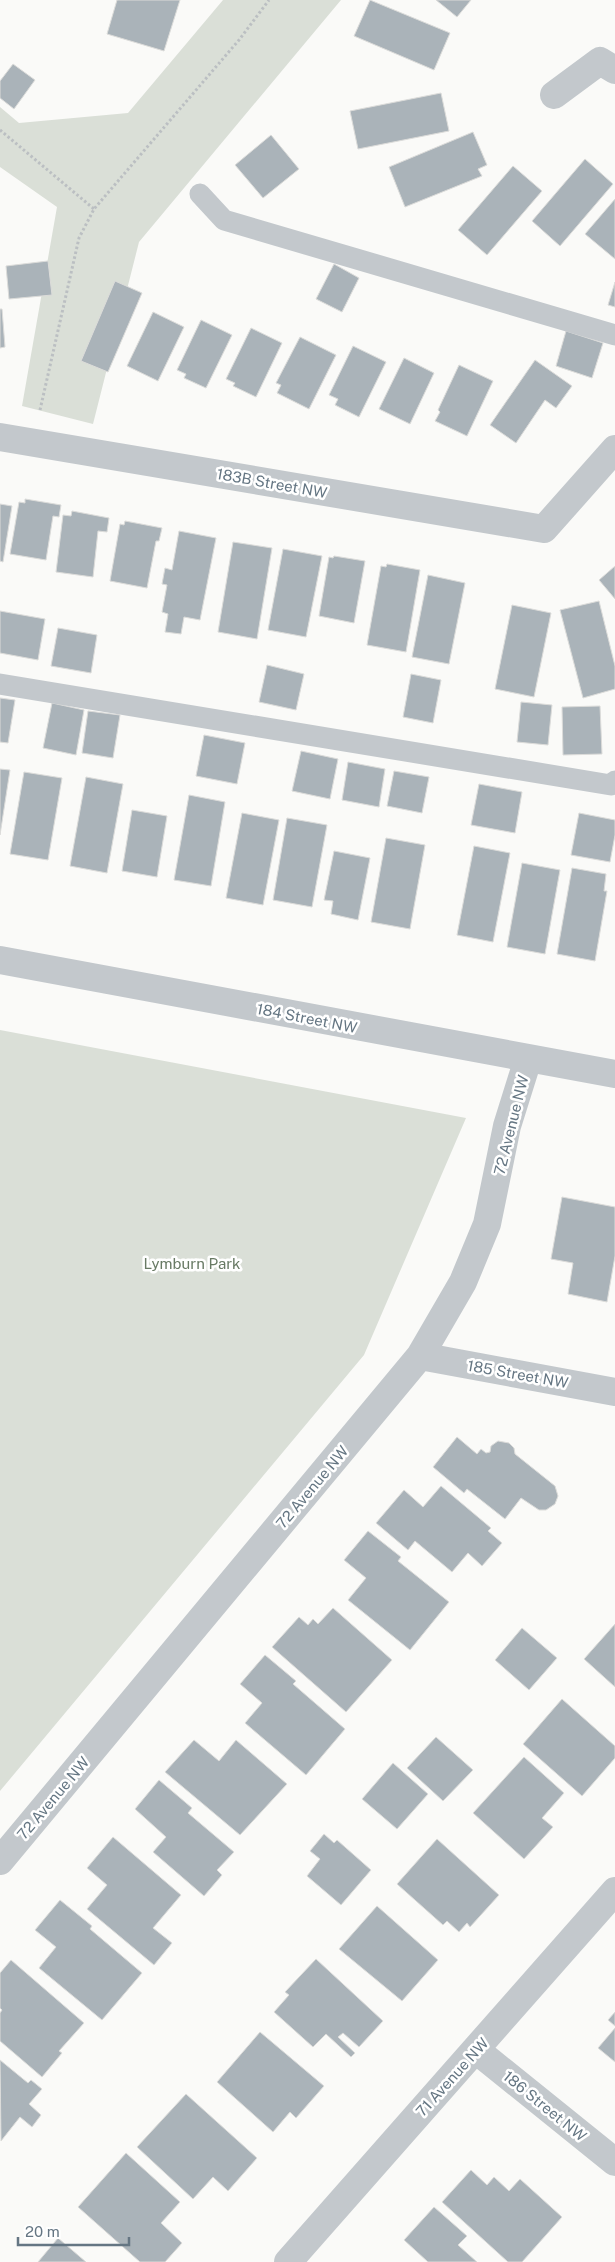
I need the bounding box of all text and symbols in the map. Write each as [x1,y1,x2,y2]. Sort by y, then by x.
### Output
street label: 183B Street NW [215,465,329,501]
street label: 184 Street NW [255,1000,359,1036]
street label: 72 Avenue NW [490,1073,532,1177]
park label: Lymburn Park [144,1255,240,1272]
street label: 185 Street NW [466,1357,570,1391]
street label: 72 Avenue NW [273,1442,351,1532]
street label: 72 Avenue NW [14,1753,92,1843]
street label: 71 Avenue NW [412,2034,492,2120]
street label: 186 Street NW [500,2067,590,2145]
scale bar [18,2214,129,2246]
text: 20 m [25,2223,60,2240]

